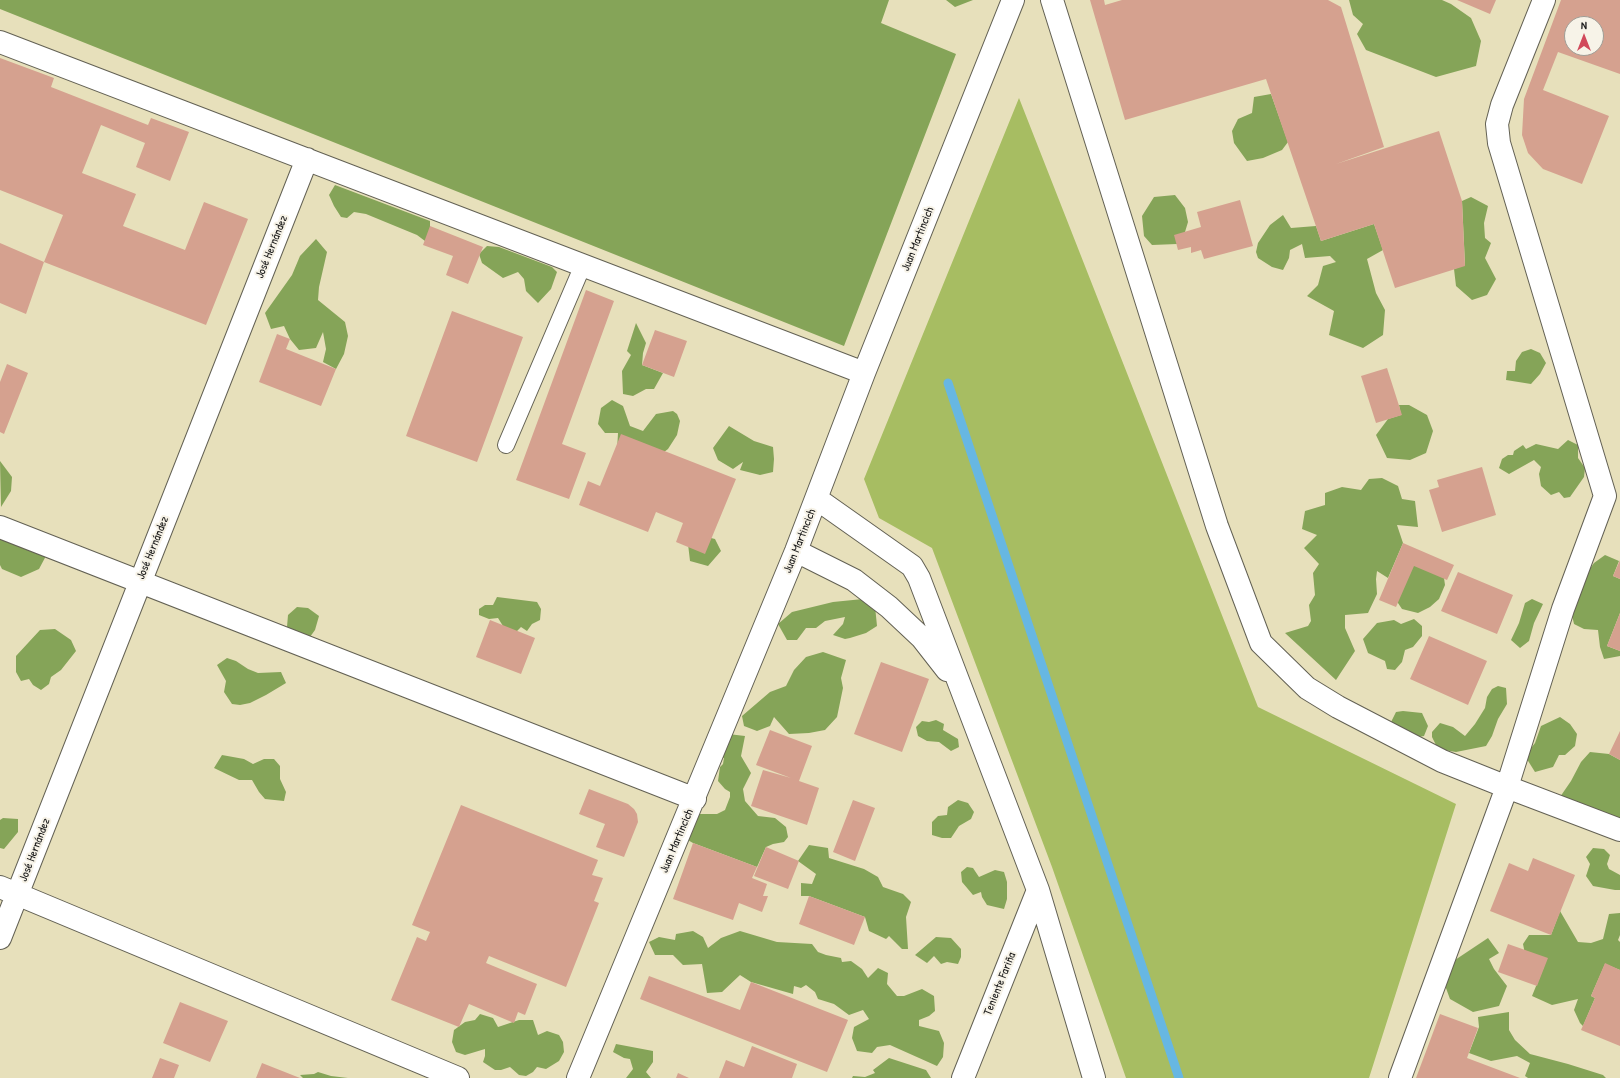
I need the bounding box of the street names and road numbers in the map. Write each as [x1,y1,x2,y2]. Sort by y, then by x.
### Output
street label: Juan Martincich [899,205,937,273]
street label: José Hernández [253,213,291,281]
street label: Juan Martincich [781,507,819,575]
street label: José Hernández [134,514,172,582]
street label: Juan Martincich [657,807,697,875]
street label: José Hernández [16,816,54,884]
street label: Teniente Fariña [981,950,1019,1018]

